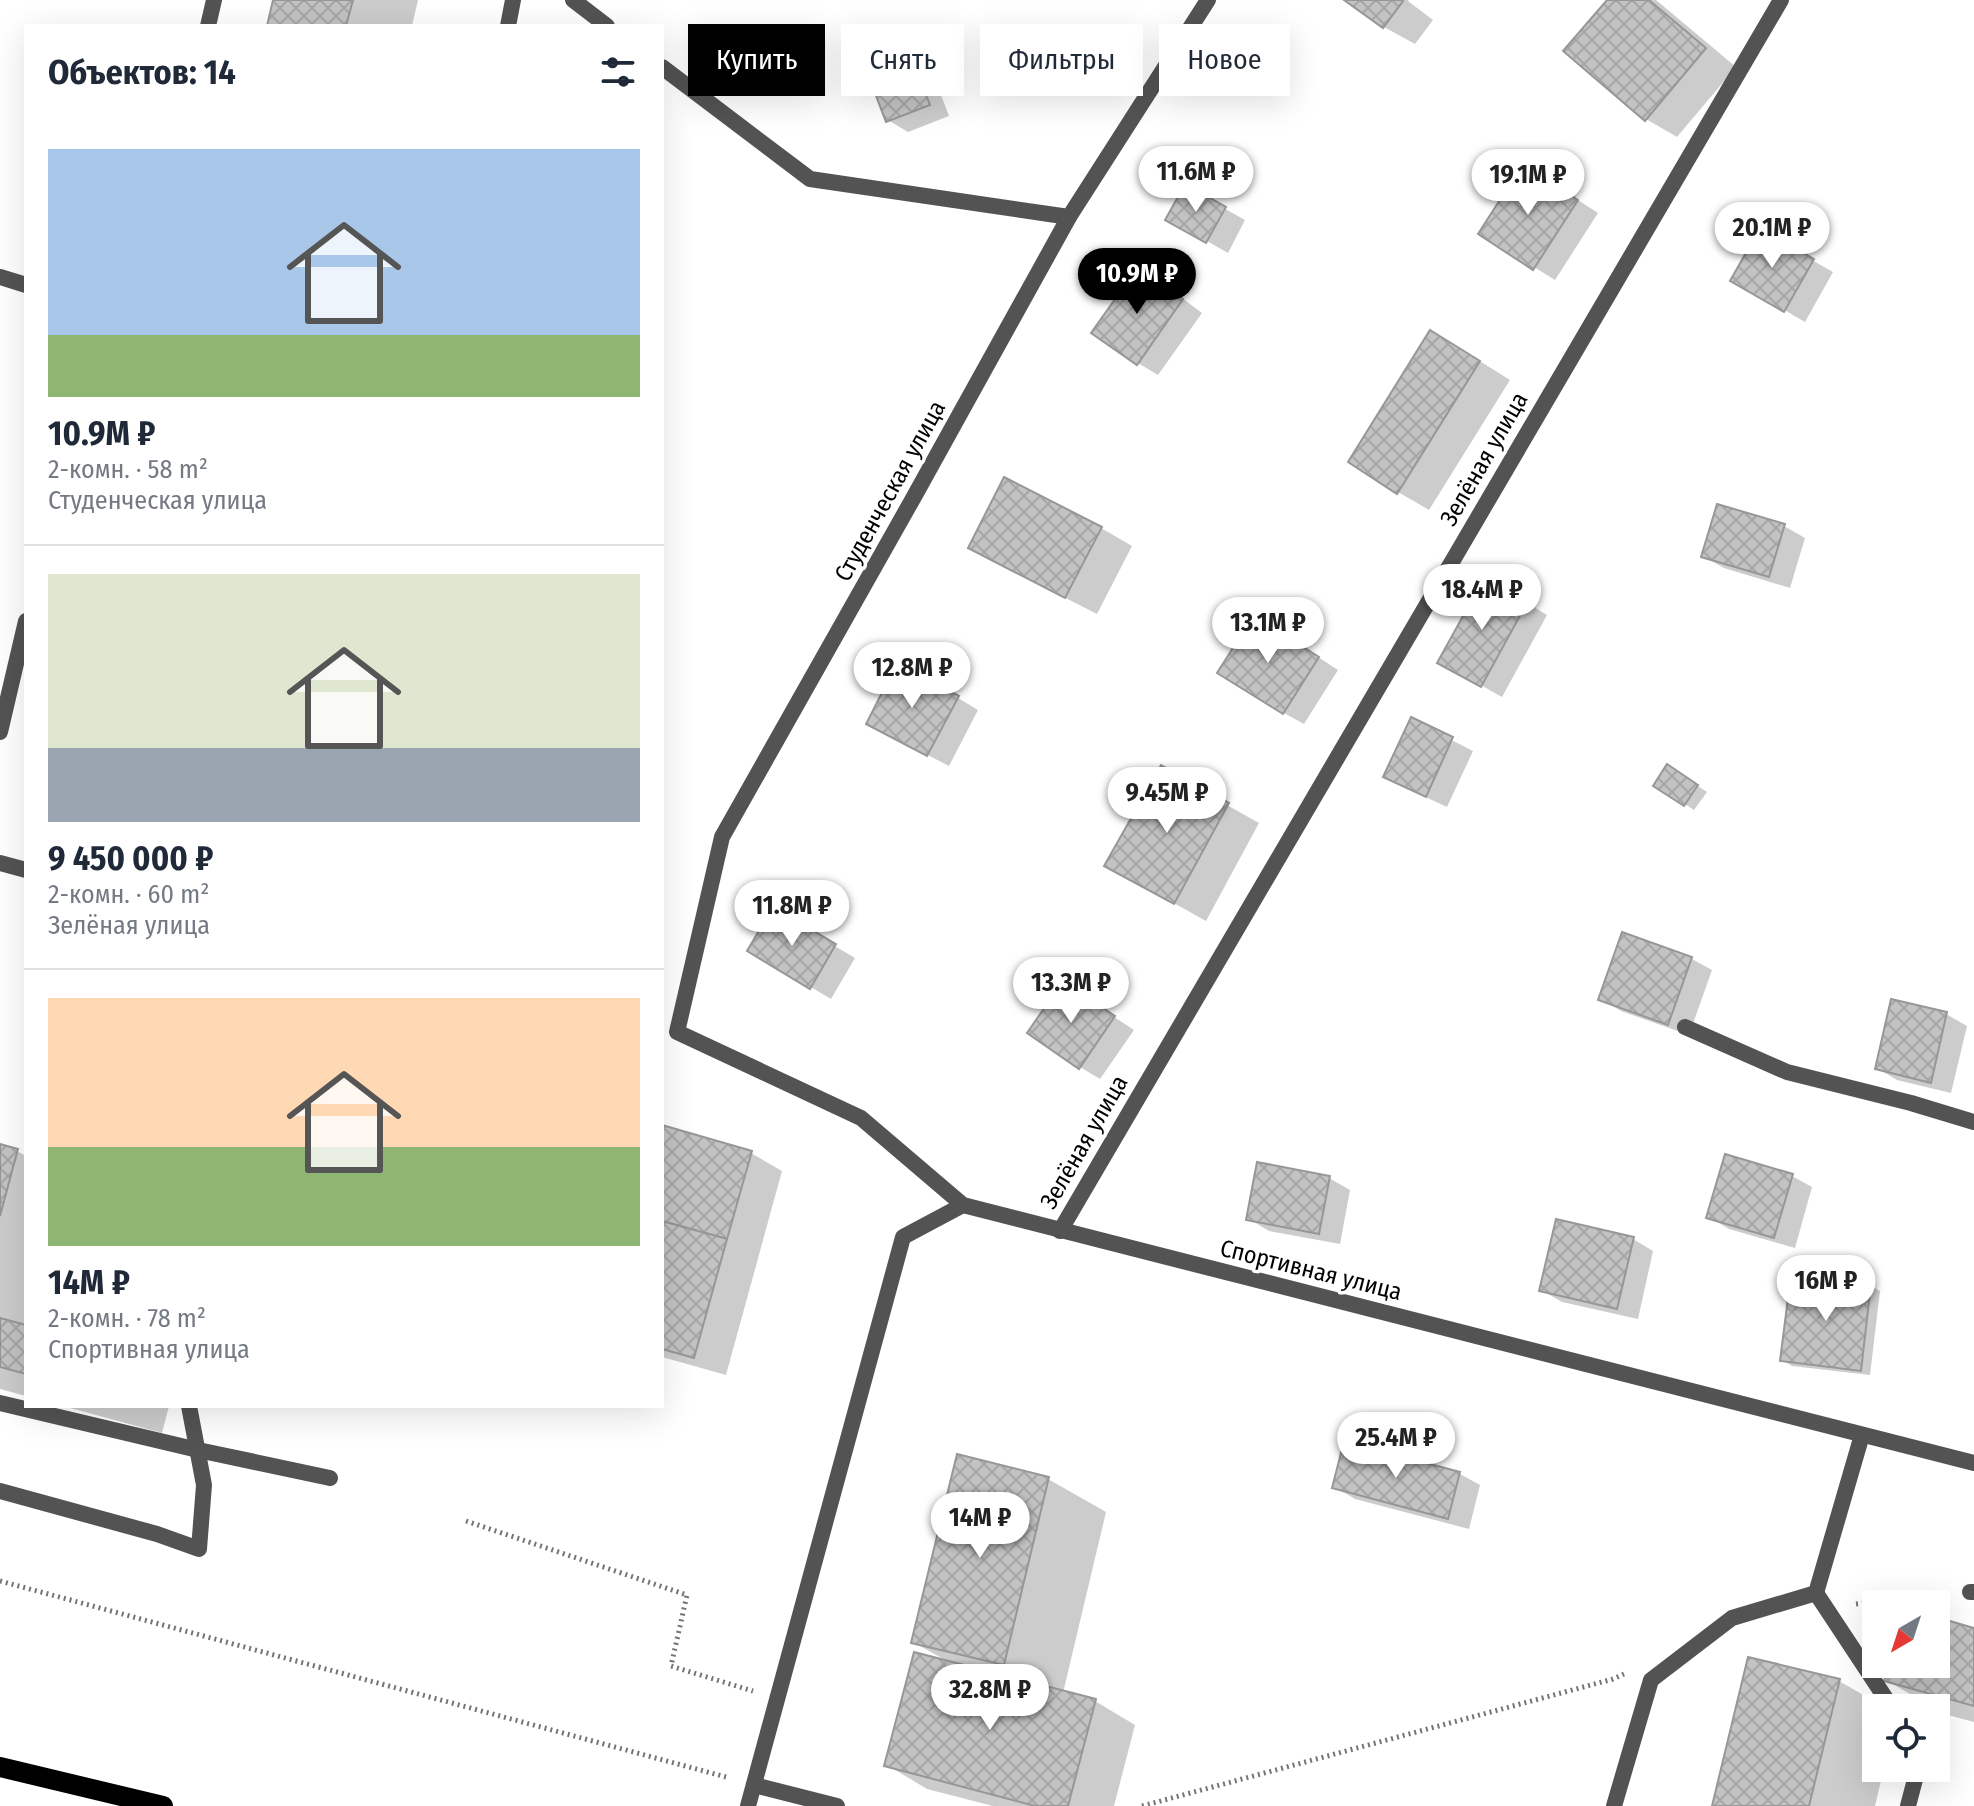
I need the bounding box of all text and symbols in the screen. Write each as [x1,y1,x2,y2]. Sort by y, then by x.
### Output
chip: Купить [688,24,825,96]
chip: Снять [841,24,964,96]
chip: Фильтры [980,24,1143,96]
chip: Новое [1159,24,1290,96]
icon: filters [596,50,640,94]
text: Объектов: 14 [48,52,236,93]
pin: 11.6M ₽ [1122,146,1270,214]
pin: 19.1M ₽ [1454,149,1602,217]
text: 11.6M ₽ [1156,156,1236,187]
text: 19.1M ₽ [1490,159,1567,190]
icon: home [272,201,416,345]
pin: 20.1M ₽ [1698,202,1846,270]
text: 20.1M ₽ [1733,212,1811,243]
pin: 10.9M ₽ [1063,248,1211,316]
text: 10.9M ₽ [1096,258,1178,289]
street label: Зелёная улица [1435,387,1533,531]
street label: Студенческая улица [829,396,951,586]
text: 10.9M ₽ [48,413,156,454]
text: 2-комн. · 58 m² [48,454,208,485]
text: Студенческая улица [48,485,267,516]
pin: 18.4M ₽ [1408,564,1556,632]
text: 18.4M ₽ [1441,574,1523,605]
pin: 13.1M ₽ [1194,597,1342,665]
text: 13.1M ₽ [1230,607,1306,638]
icon: home [272,626,416,770]
pin: 12.8M ₽ [838,642,986,710]
text: 12.8M ₽ [872,652,952,683]
pin: 9.45M ₽ [1093,767,1241,835]
text: 9.45M ₽ [1126,777,1208,808]
text: 9 450 000 ₽ [48,838,213,879]
text: 2-комн. · 60 m² [48,879,209,910]
pin: 11.8M ₽ [718,880,866,948]
text: 11.8M ₽ [752,890,832,921]
text: Зелёная улица [48,910,210,941]
pin: 13.3M ₽ [997,957,1145,1025]
text: 13.3M ₽ [1031,967,1111,998]
icon: home [272,1050,416,1194]
street label: Зелёная улица [1035,1070,1133,1214]
street label: Спортивная улица [1217,1234,1405,1306]
pin: 16M ₽ [1770,1255,1882,1323]
text: 14M ₽ [48,1262,130,1303]
text: 16M ₽ [1795,1265,1857,1296]
text: 2-комн. · 78 m² [48,1303,206,1334]
text: Спортивная улица [48,1334,250,1365]
pin: 25.4M ₽ [1322,1412,1470,1480]
text: 25.4M ₽ [1355,1422,1437,1453]
pin: 14M ₽ [924,1492,1036,1560]
text: 14M ₽ [949,1502,1011,1533]
north arrow [1862,1590,1950,1678]
map controls [1862,1590,1950,1782]
pin: 32.8M ₽ [916,1664,1064,1732]
text: 32.8M ₽ [949,1674,1031,1705]
button: locate [1862,1694,1950,1782]

